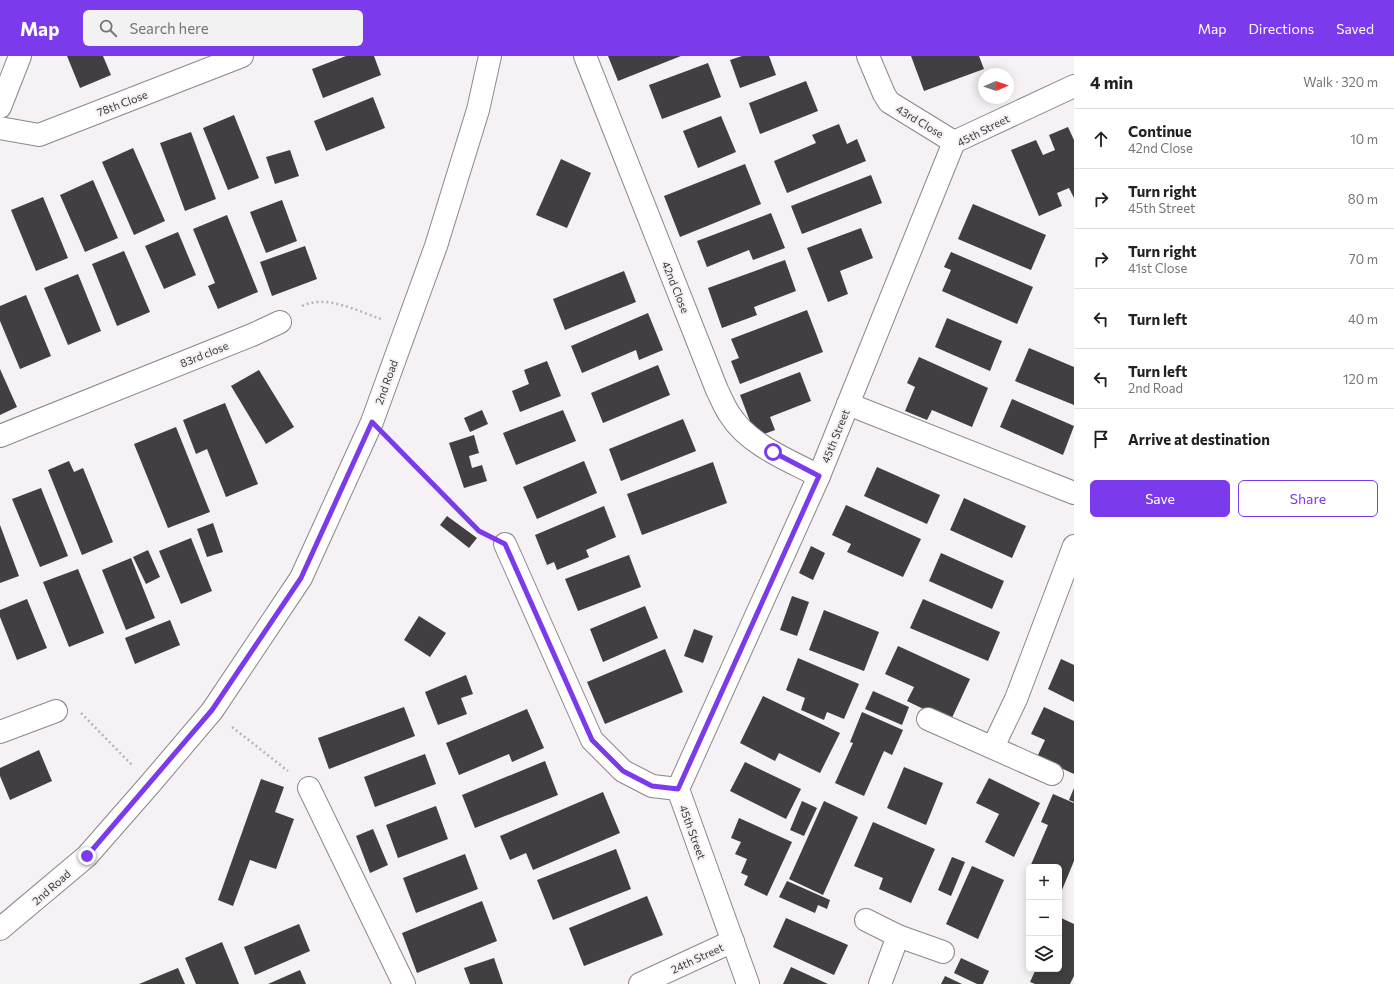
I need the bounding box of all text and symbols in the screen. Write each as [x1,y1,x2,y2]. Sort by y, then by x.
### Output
search box [83,10,363,46]
text: Map [20,17,59,40]
icon: search [97,17,119,39]
text: Search here [129,19,209,37]
text: Map [1198,20,1227,37]
text: Directions [1249,20,1314,37]
text: Saved [1336,20,1374,37]
north arrow [978,68,1014,104]
text: 4 min [1090,72,1133,93]
text: Walk · 320 m [1303,74,1378,90]
street label: 78th Close [95,87,149,119]
street label: 43rd Close [894,102,946,140]
street label: 45th Street [955,111,1012,149]
text: Continue [1128,122,1192,140]
icon: ahead [1090,128,1112,150]
text: 10 m [1350,131,1378,147]
text: 42nd Close [1128,140,1193,156]
text: Turn right [1128,182,1197,200]
icon: right [1090,188,1112,210]
text: 80 m [1348,191,1378,207]
text: 45th Street [1128,200,1195,216]
text: Turn right [1128,242,1197,260]
icon: right [1090,248,1112,270]
text: 70 m [1349,251,1378,267]
street label: 42nd Close [660,259,692,315]
text: 41st Close [1128,260,1187,276]
icon: left [1090,308,1112,330]
text: Turn left [1128,310,1187,328]
text: 40 m [1348,311,1378,327]
street label: 83rd close [178,338,230,370]
street label: 2nd Road [372,358,400,406]
text: Turn left [1128,362,1187,380]
icon: left [1090,368,1112,390]
text: 120 m [1343,371,1378,387]
text: 2nd Road [1128,380,1183,396]
street label: 45th Street [818,407,852,465]
icon: arrive [1090,428,1112,450]
text: Arrive at destination [1128,430,1270,448]
route start [764,443,782,461]
button: Save [1090,480,1230,517]
button: Share [1238,480,1378,517]
street label: 45th Street [677,803,709,861]
route end [78,847,96,865]
map controls [1026,864,1062,972]
button: + [1026,864,1062,900]
street label: 2nd Road [29,867,73,907]
button: − [1026,900,1062,936]
button: layers [1026,936,1062,972]
street label: 24th Street [669,940,726,976]

